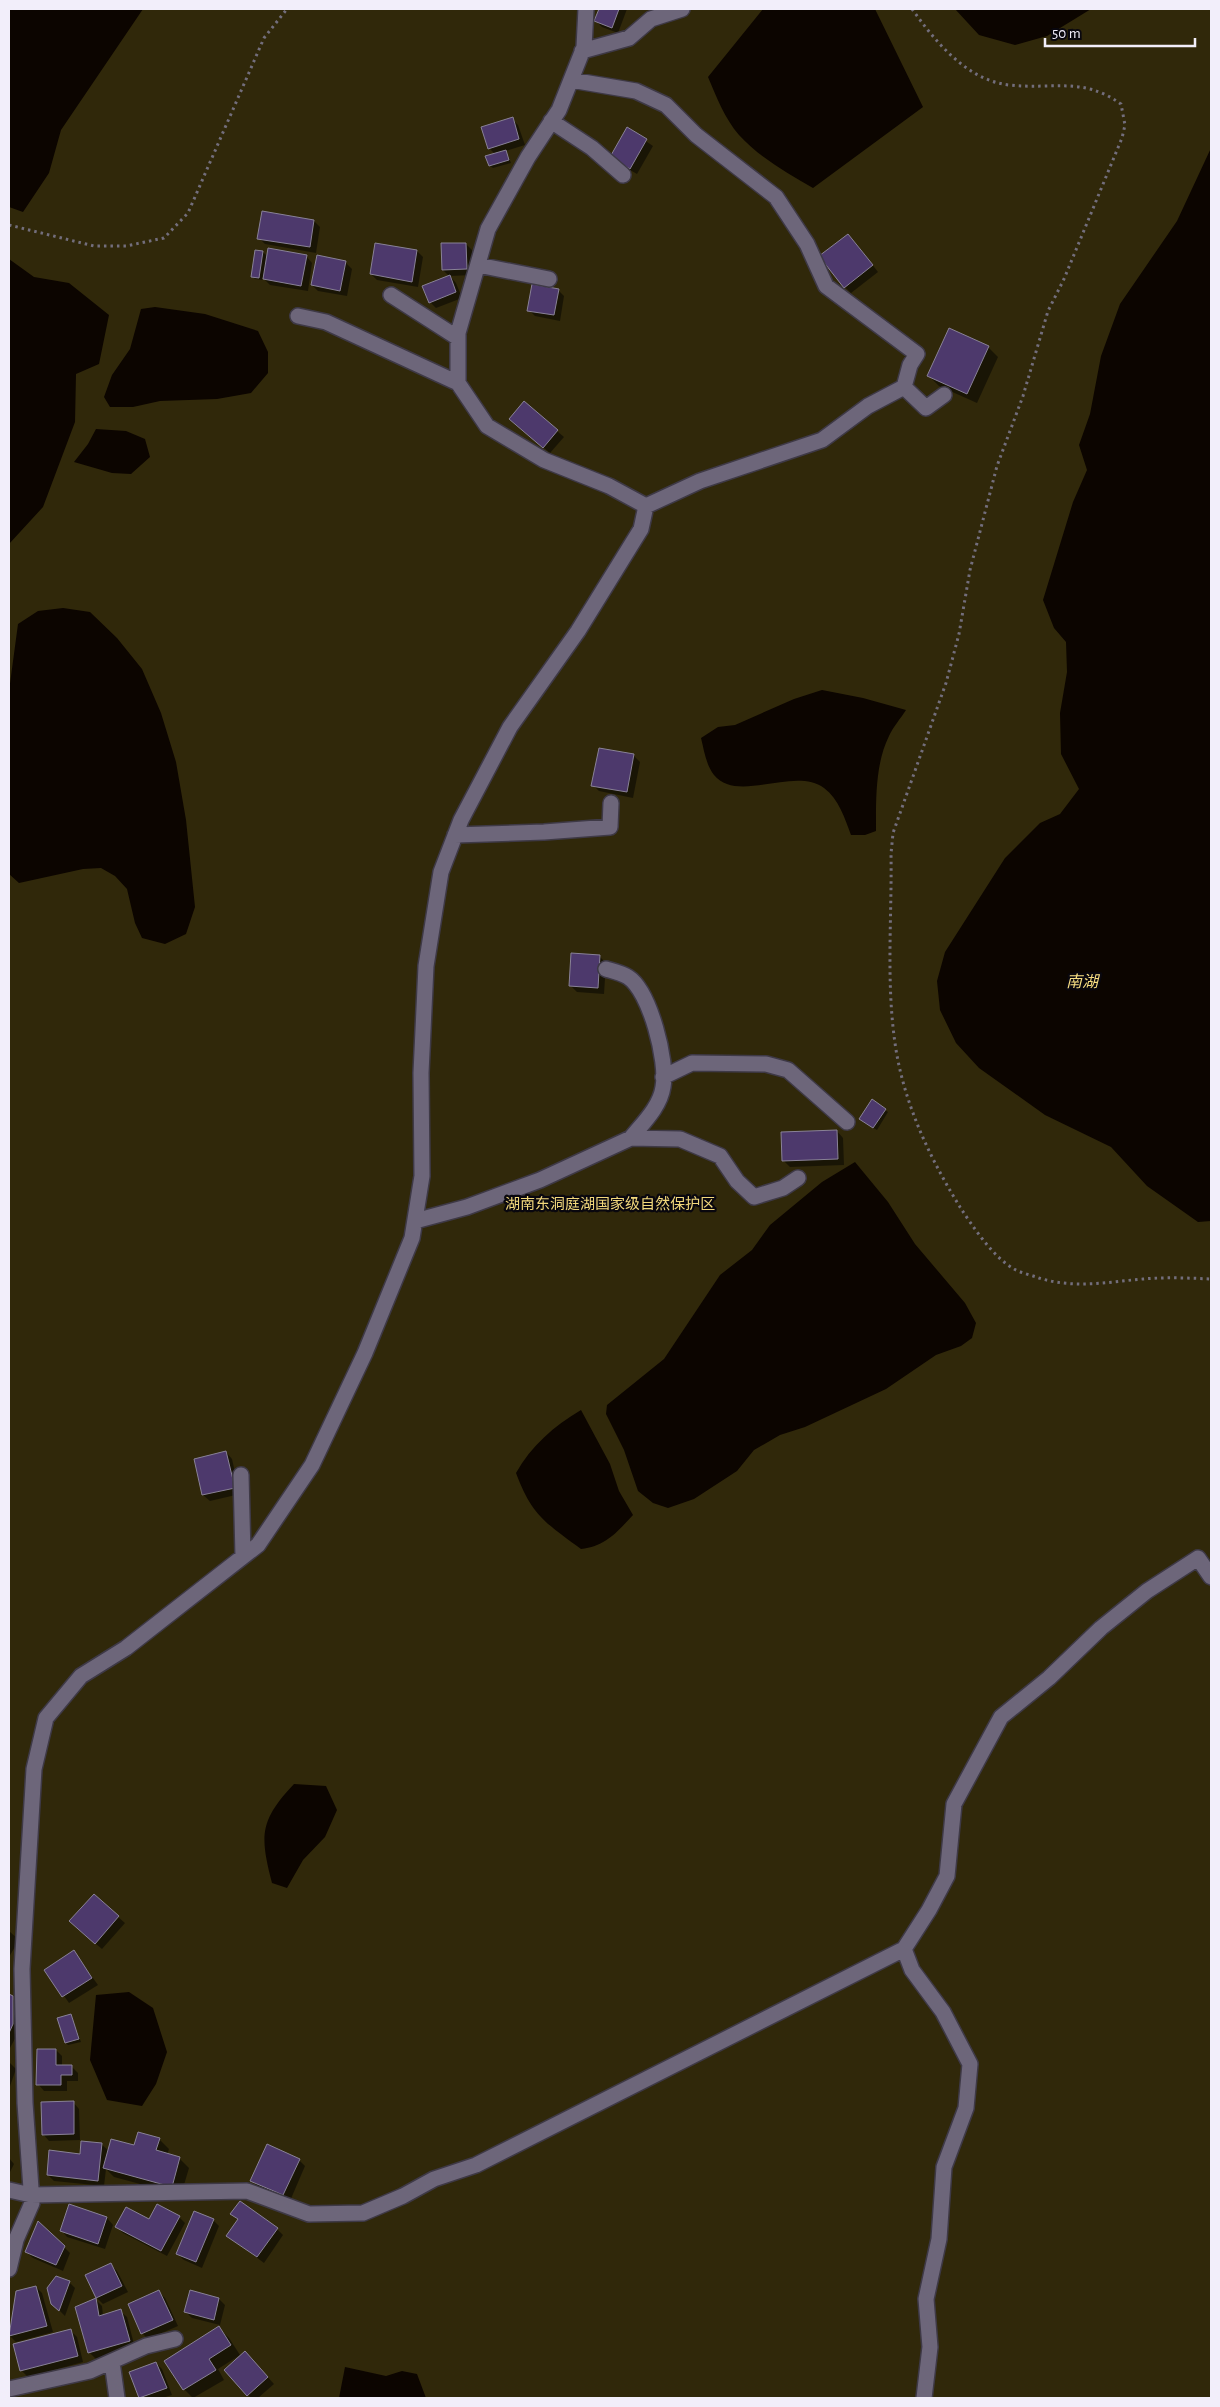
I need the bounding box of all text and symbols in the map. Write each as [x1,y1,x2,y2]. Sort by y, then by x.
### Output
scale bar [1045,15,1195,47]
text: 50 m [1052,26,1081,41]
water label: 南湖 [1066,973,1101,990]
park label: 湖南东洞庭湖国家级自然保护区 [505,1195,715,1212]

